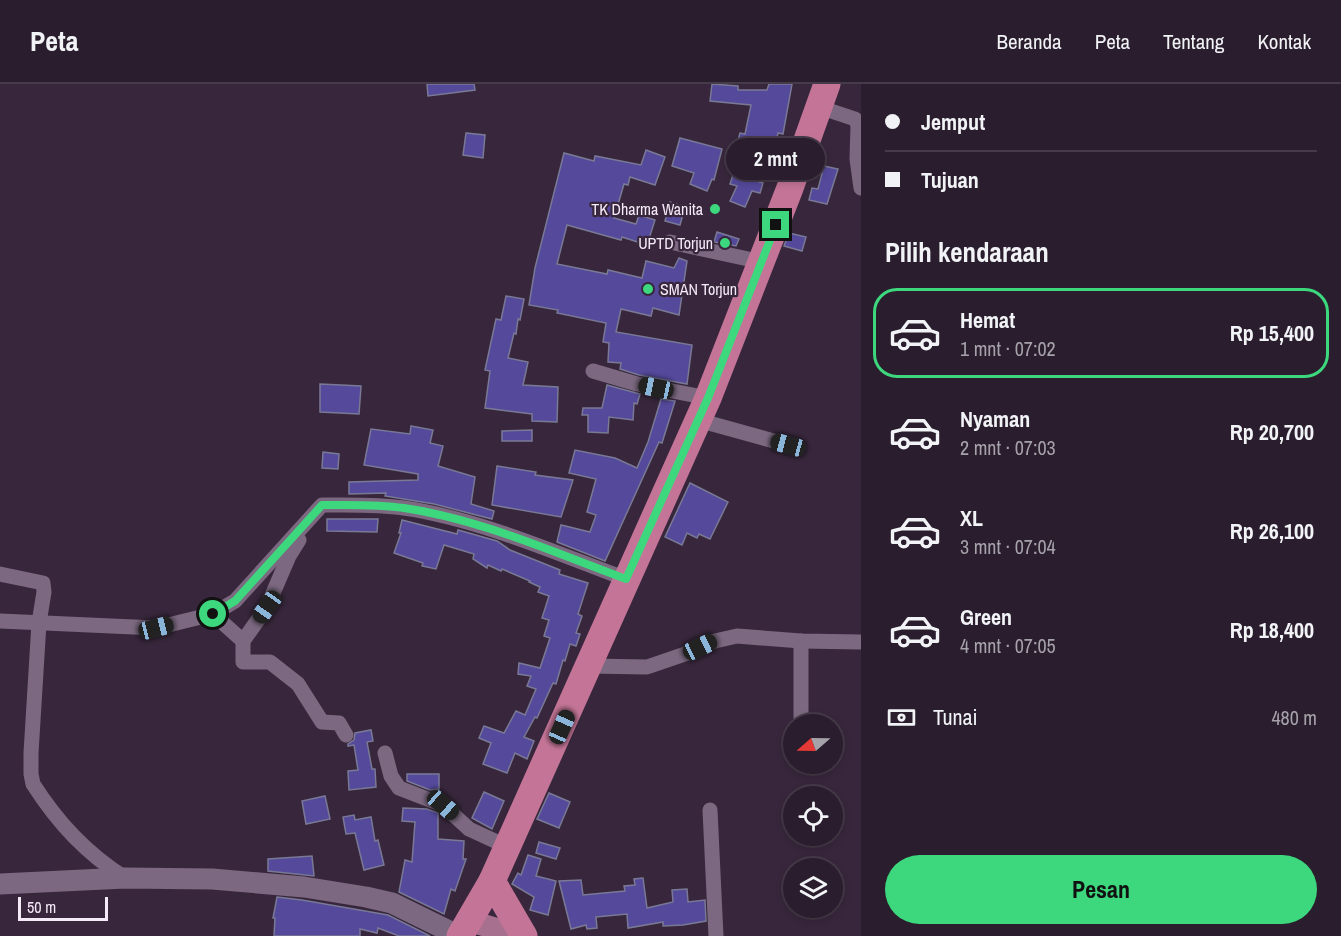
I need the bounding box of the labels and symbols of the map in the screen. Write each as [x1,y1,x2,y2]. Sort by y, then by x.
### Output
callout: 2 mnt [726,138,826,180]
place label: TK Dharma Wanita [591,198,704,220]
marker: TK Dharma Wanita [708,202,722,216]
route end [762,211,789,238]
place label: UPTD Torjun [638,232,713,254]
marker: UPTD Torjun [718,236,732,250]
place label: SMAN Torjun [660,278,737,300]
marker: SMAN Torjun [641,282,655,296]
car [637,375,675,401]
car [768,432,808,458]
car [249,587,285,627]
route start [199,600,226,627]
car [136,615,176,641]
car [680,631,720,663]
car [546,707,578,747]
north arrow [783,714,843,774]
car [424,786,462,824]
scale bar [18,894,108,922]

